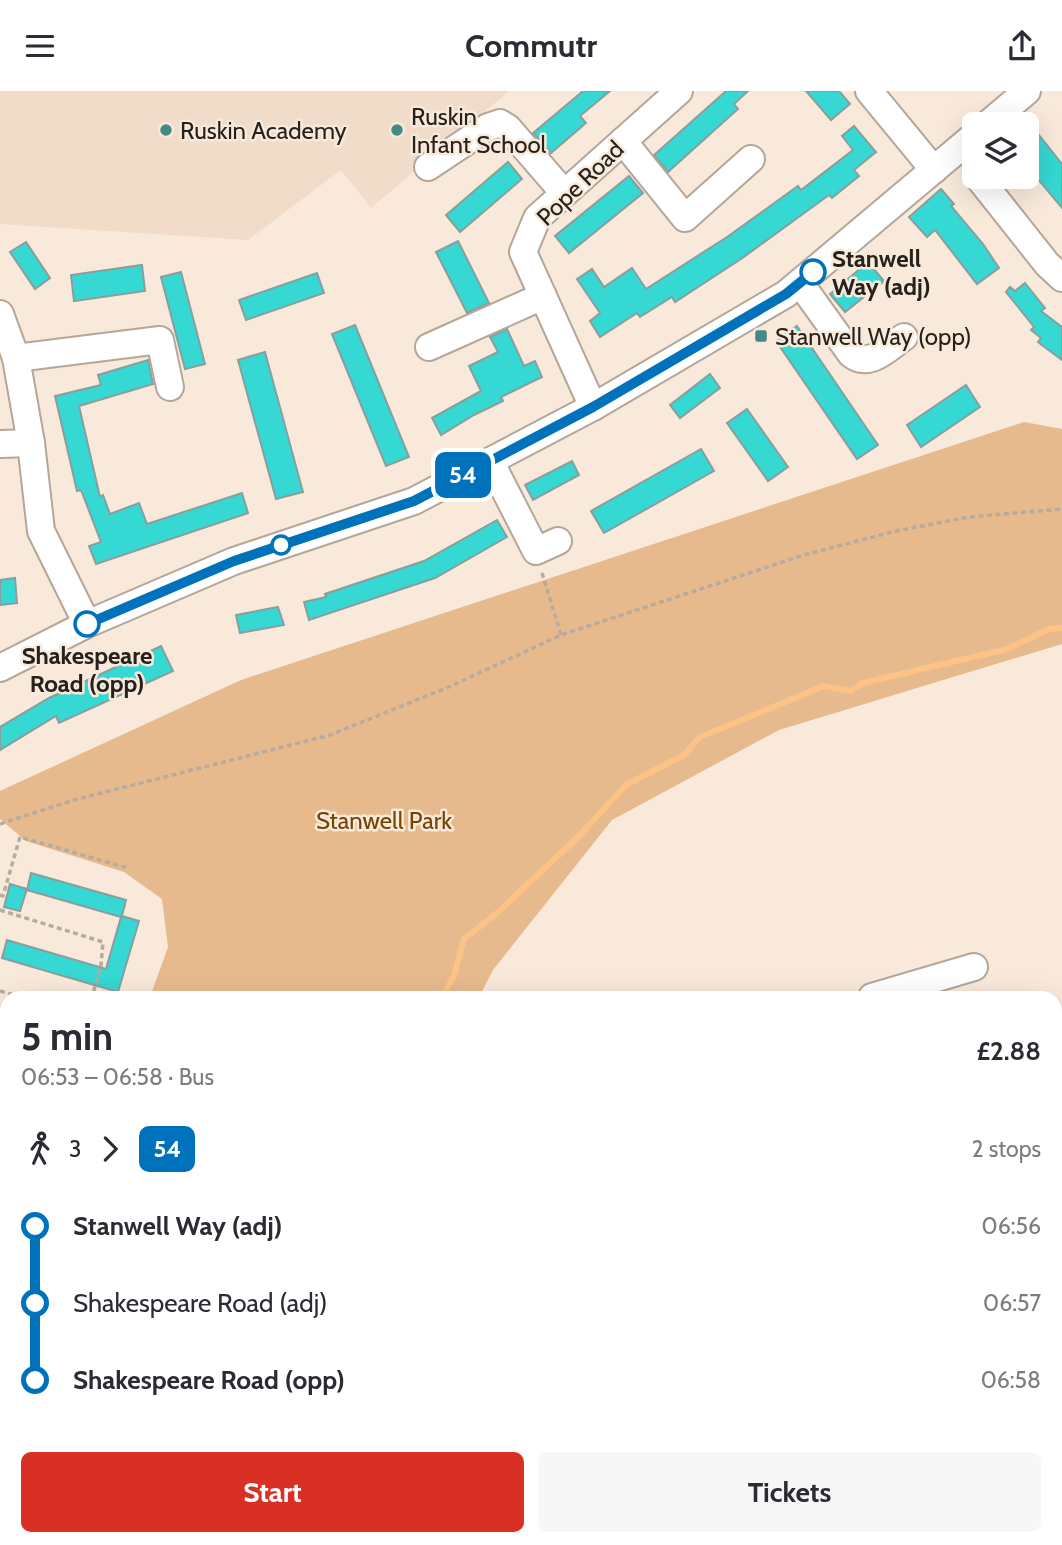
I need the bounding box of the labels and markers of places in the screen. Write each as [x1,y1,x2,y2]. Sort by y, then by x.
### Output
place label: Ruskin Infant School [411,102,547,159]
place label: Ruskin Academy [180,116,347,145]
marker: Ruskin Academy [158,122,174,138]
marker: Ruskin Infant School [389,122,405,138]
place label: Stanwell Way (adj) [832,244,931,301]
marker: Stanwell Way (adj) [800,259,826,285]
place label: Stanwell Way (opp) [775,322,972,351]
marker: Stanwell Way (opp) [753,328,769,344]
unlabelled marker [271,535,291,555]
marker: Shakespeare Road (opp) [74,611,100,637]
place label: Shakespeare Road (opp) [22,641,152,698]

